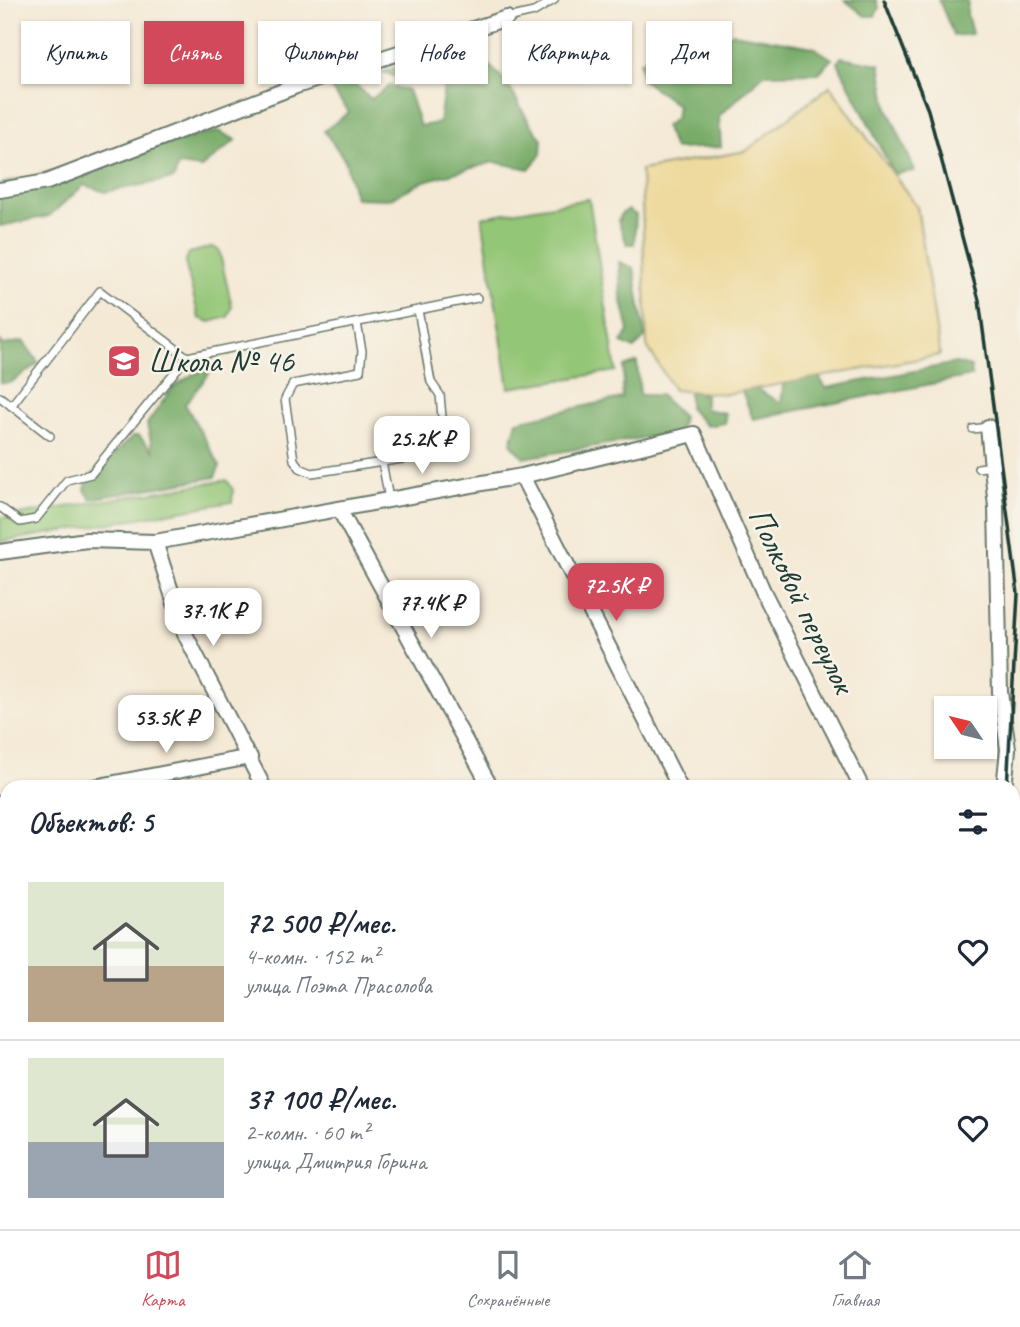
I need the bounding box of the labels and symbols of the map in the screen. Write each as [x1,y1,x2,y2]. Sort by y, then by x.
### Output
place label: Школа № 46 [148,340,295,382]
school or university icon: Школа № 46 [105,342,143,380]
pin: 25.2K ₽ [357,416,487,476]
street label: Полковой переулок [739,500,866,702]
pin: 72.5K ₽ [551,564,681,623]
pin: 77.4K ₽ [366,580,496,640]
pin: 37.1K ₽ [148,588,278,648]
pin: 53.5K ₽ [101,696,231,755]
north arrow [934,696,998,760]

